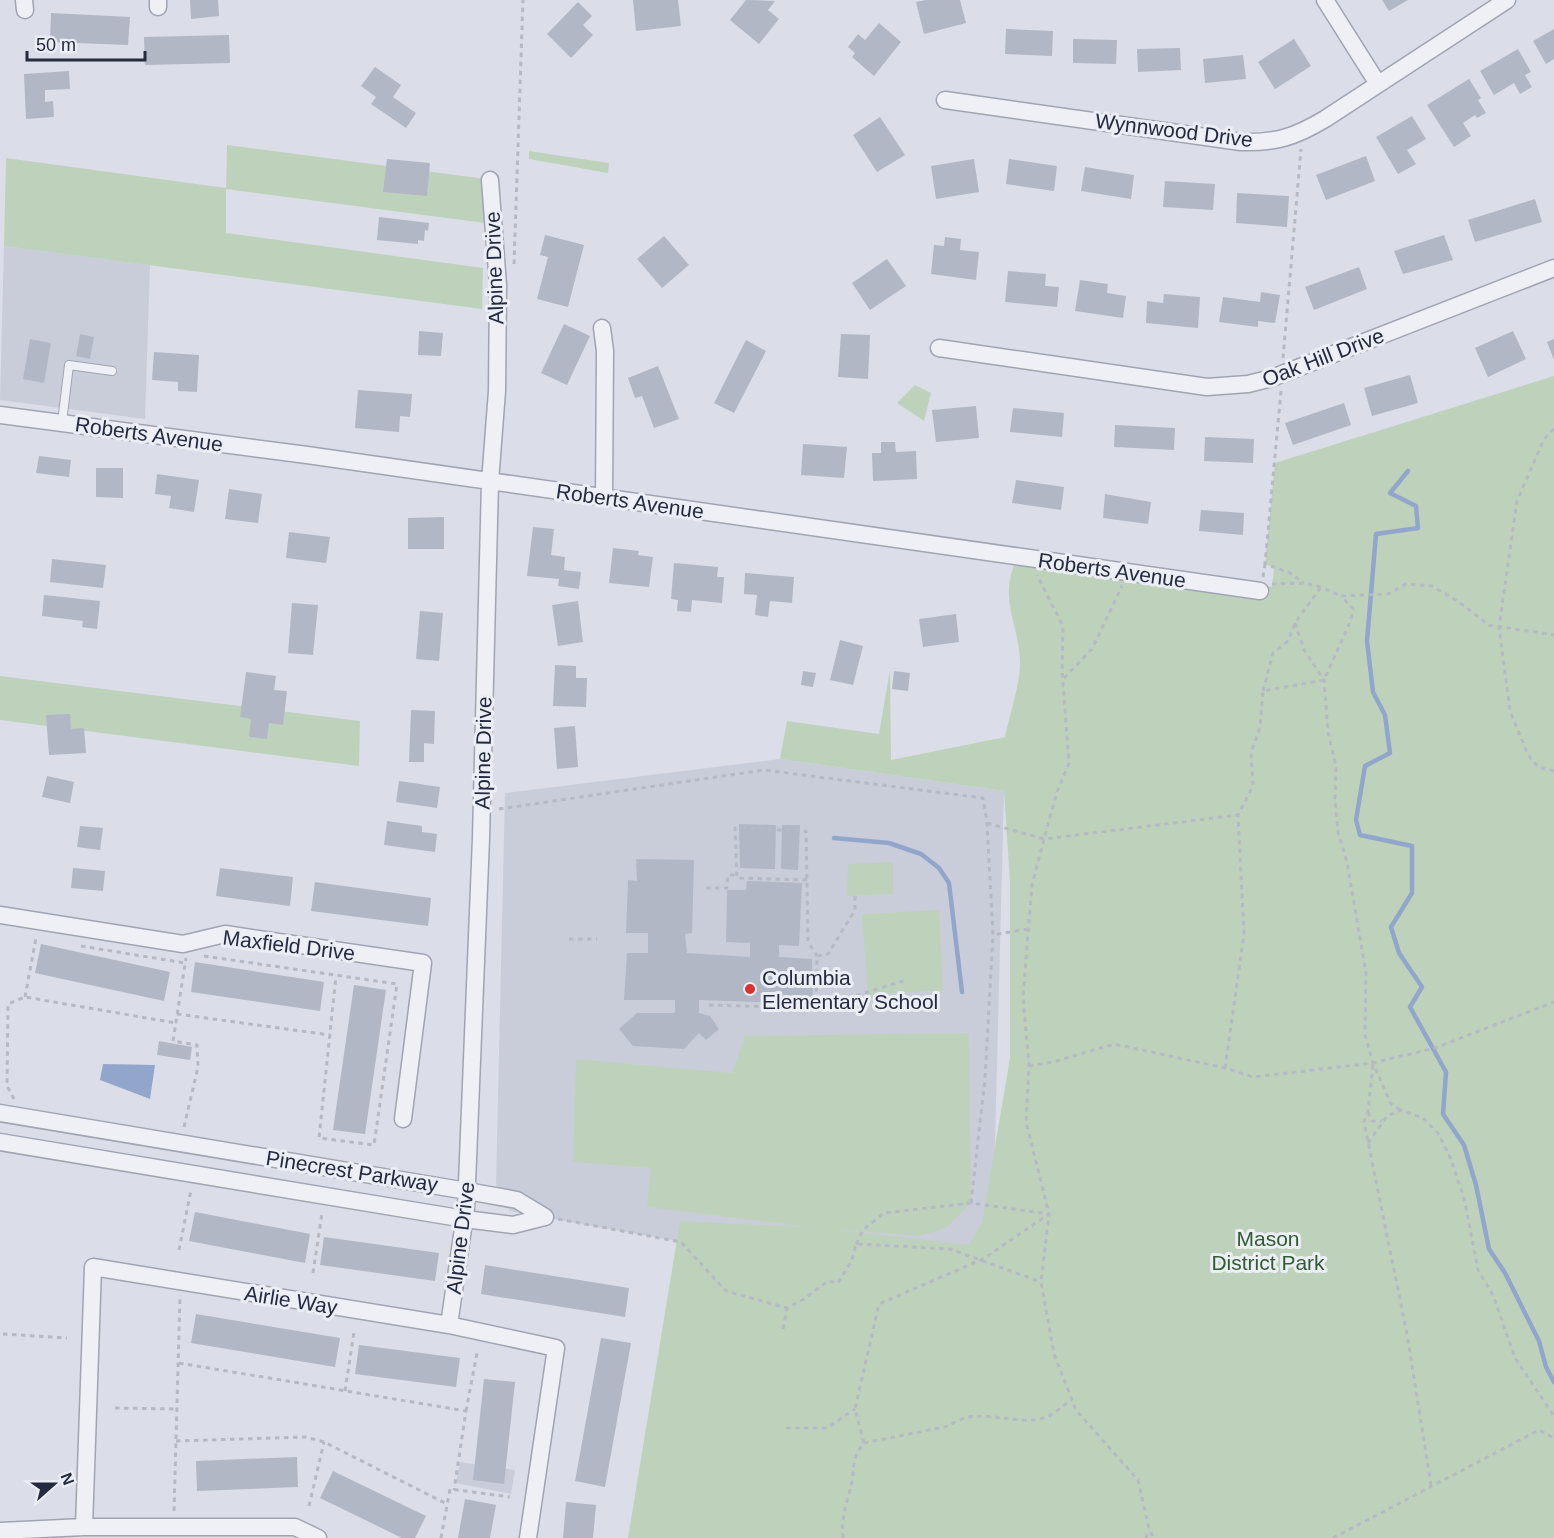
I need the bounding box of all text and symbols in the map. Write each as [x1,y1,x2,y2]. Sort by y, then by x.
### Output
scale bar [27,24,146,62]
text: 50 m [36,35,76,55]
street label: Wynnwood Drive [1094,109,1254,151]
street label: Alpine Drive [481,211,507,325]
street label: Oak Hill Drive [1259,323,1387,391]
street label: Roberts Avenue [74,412,224,456]
street label: Roberts Avenue [555,479,705,523]
street label: Roberts Avenue [1037,548,1187,592]
street label: Alpine Drive [471,696,495,810]
street label: Maxfield Drive [222,925,356,965]
place label: Columbia Elementary School [762,966,938,1013]
marker: Columbia Elementary School [743,982,757,996]
street label: Pinecrest Parkway [264,1146,440,1196]
street label: Alpine Drive [442,1180,478,1296]
park label: Mason District Park [1211,1227,1325,1274]
street label: Airlie Way [243,1281,340,1319]
north arrow [24,1454,84,1514]
text: N [58,1470,78,1487]

